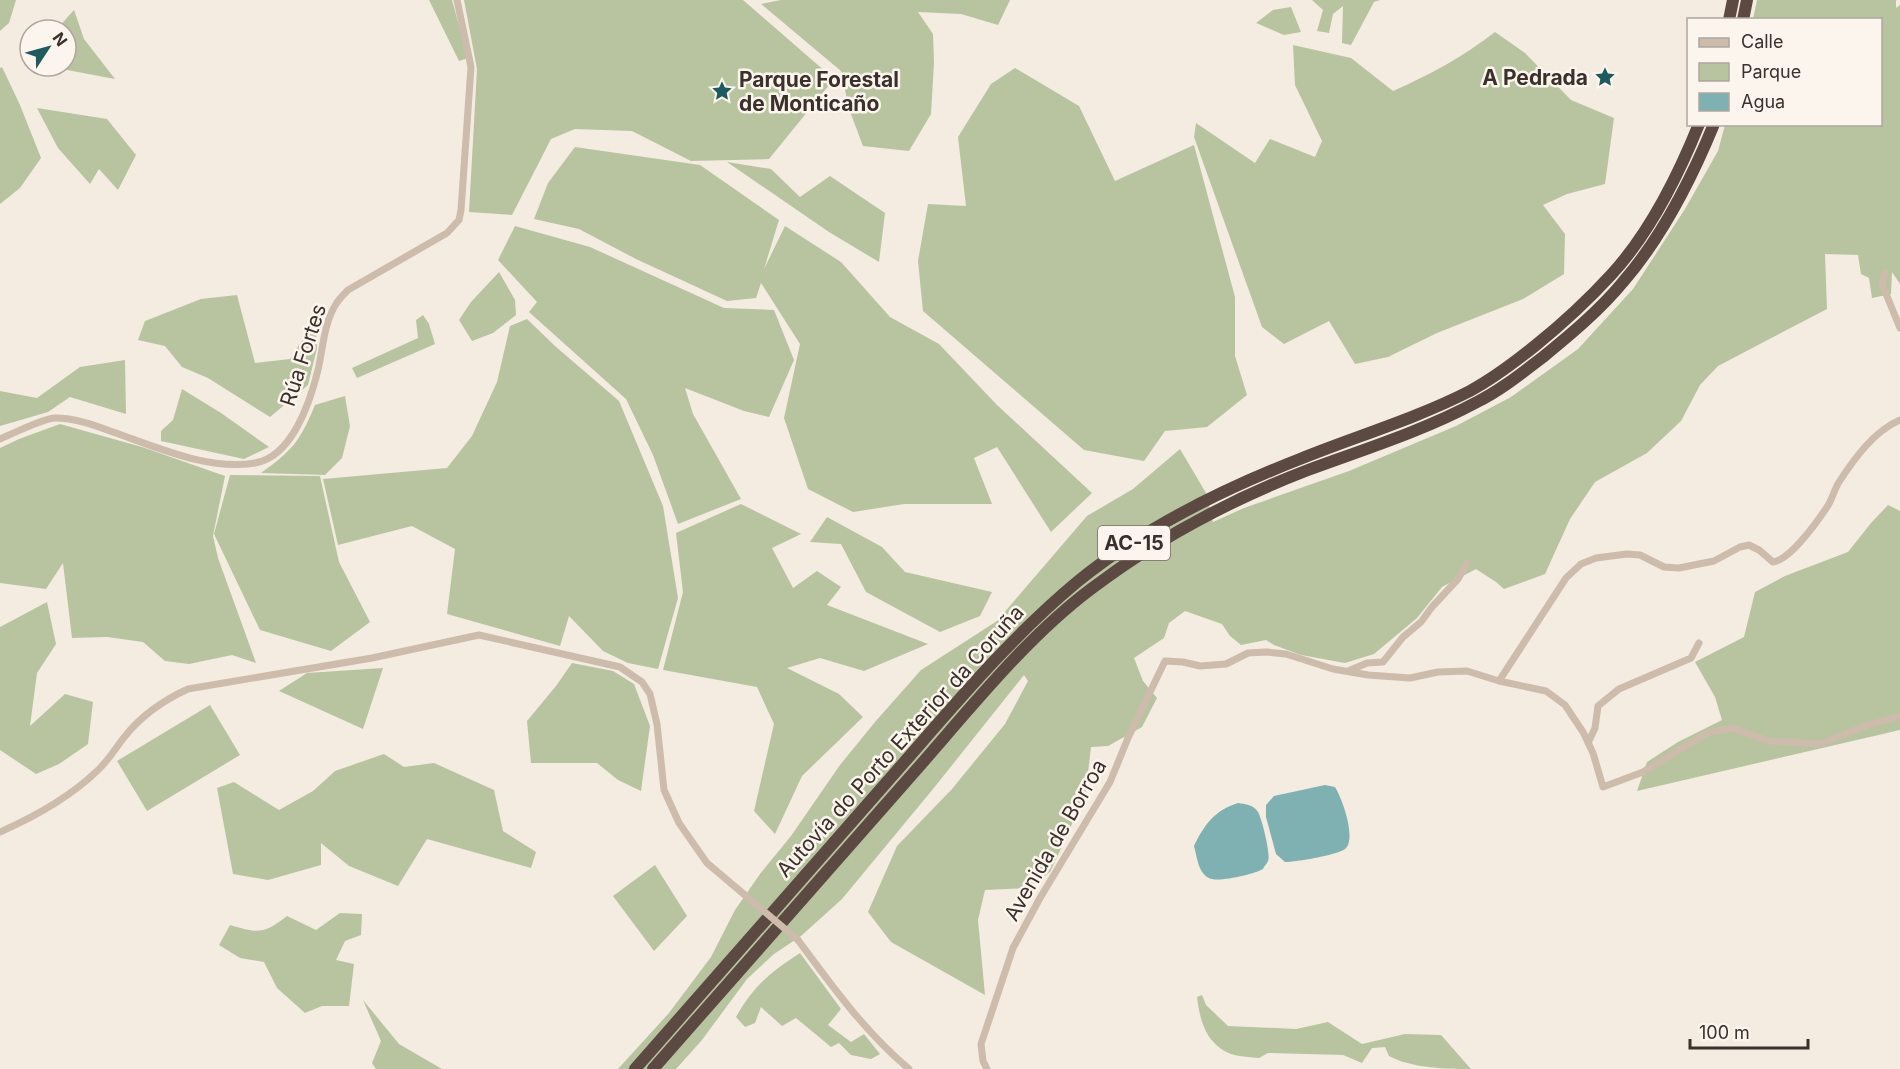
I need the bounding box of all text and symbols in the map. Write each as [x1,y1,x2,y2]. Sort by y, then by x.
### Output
north arrow [18,18,78,78]
legend [1687,18,1882,126]
text: N [48,28,72,50]
text: Calle [1741,31,1783,52]
text: Parque [1741,61,1801,82]
place label: A Pedrada [1482,65,1588,90]
place icon: A Pedrada [1593,65,1617,89]
place label: Parque Forestal de Monticaño [739,67,899,116]
place icon: Parque Forestal de Monticaño [710,79,734,103]
text: Agua [1741,91,1785,112]
street label: Rúa Fortes [275,301,331,409]
road number: AC-15 [1098,526,1170,560]
street label: Autovía do Porto Exterior da Coruña [771,600,1029,882]
street label: Avenida de Borroa [999,755,1111,925]
scale bar [1690,1012,1808,1050]
text: 100 m [1699,1022,1750,1043]

